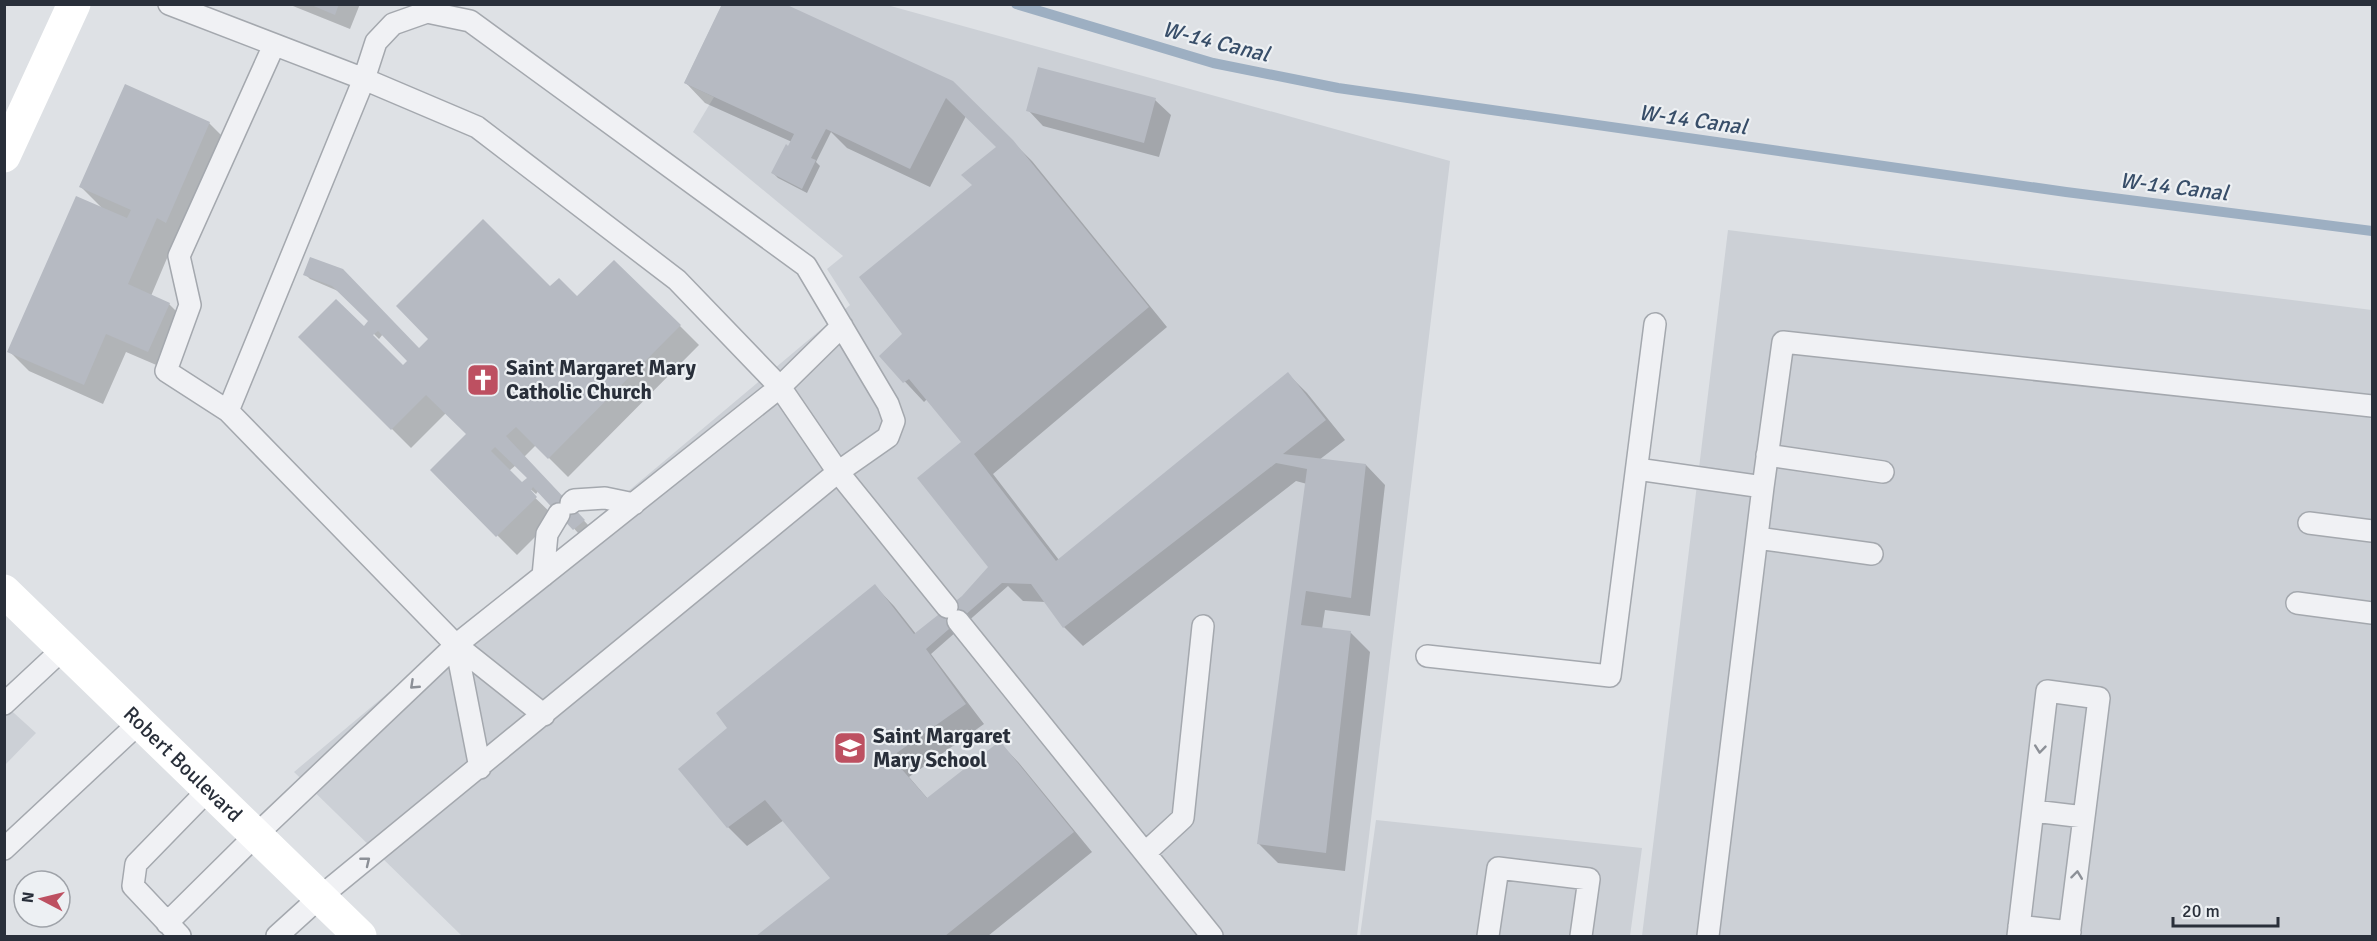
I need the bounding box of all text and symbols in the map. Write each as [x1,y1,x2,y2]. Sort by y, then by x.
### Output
water label: W-14 Canal [1160,15,1273,68]
water label: W-14 Canal [1637,99,1750,141]
water label: W-14 Canal [2118,166,2231,207]
place label: Saint Margaret Mary Catholic Church [506,355,696,405]
church icon: Saint Margaret Mary Catholic Church [465,362,501,398]
one-way arrow [410,678,421,689]
street label: Robert Boulevard [118,701,248,828]
place label: Saint Margaret Mary School [873,723,1011,773]
school or university icon: Saint Margaret Mary School [832,730,868,766]
one-way arrow [2034,744,2047,753]
one-way arrow [359,857,370,868]
north arrow [12,869,72,929]
one-way arrow [2070,870,2083,879]
scale bar [2173,890,2278,928]
text: N [18,891,39,904]
text: 20 m [2182,900,2220,922]

